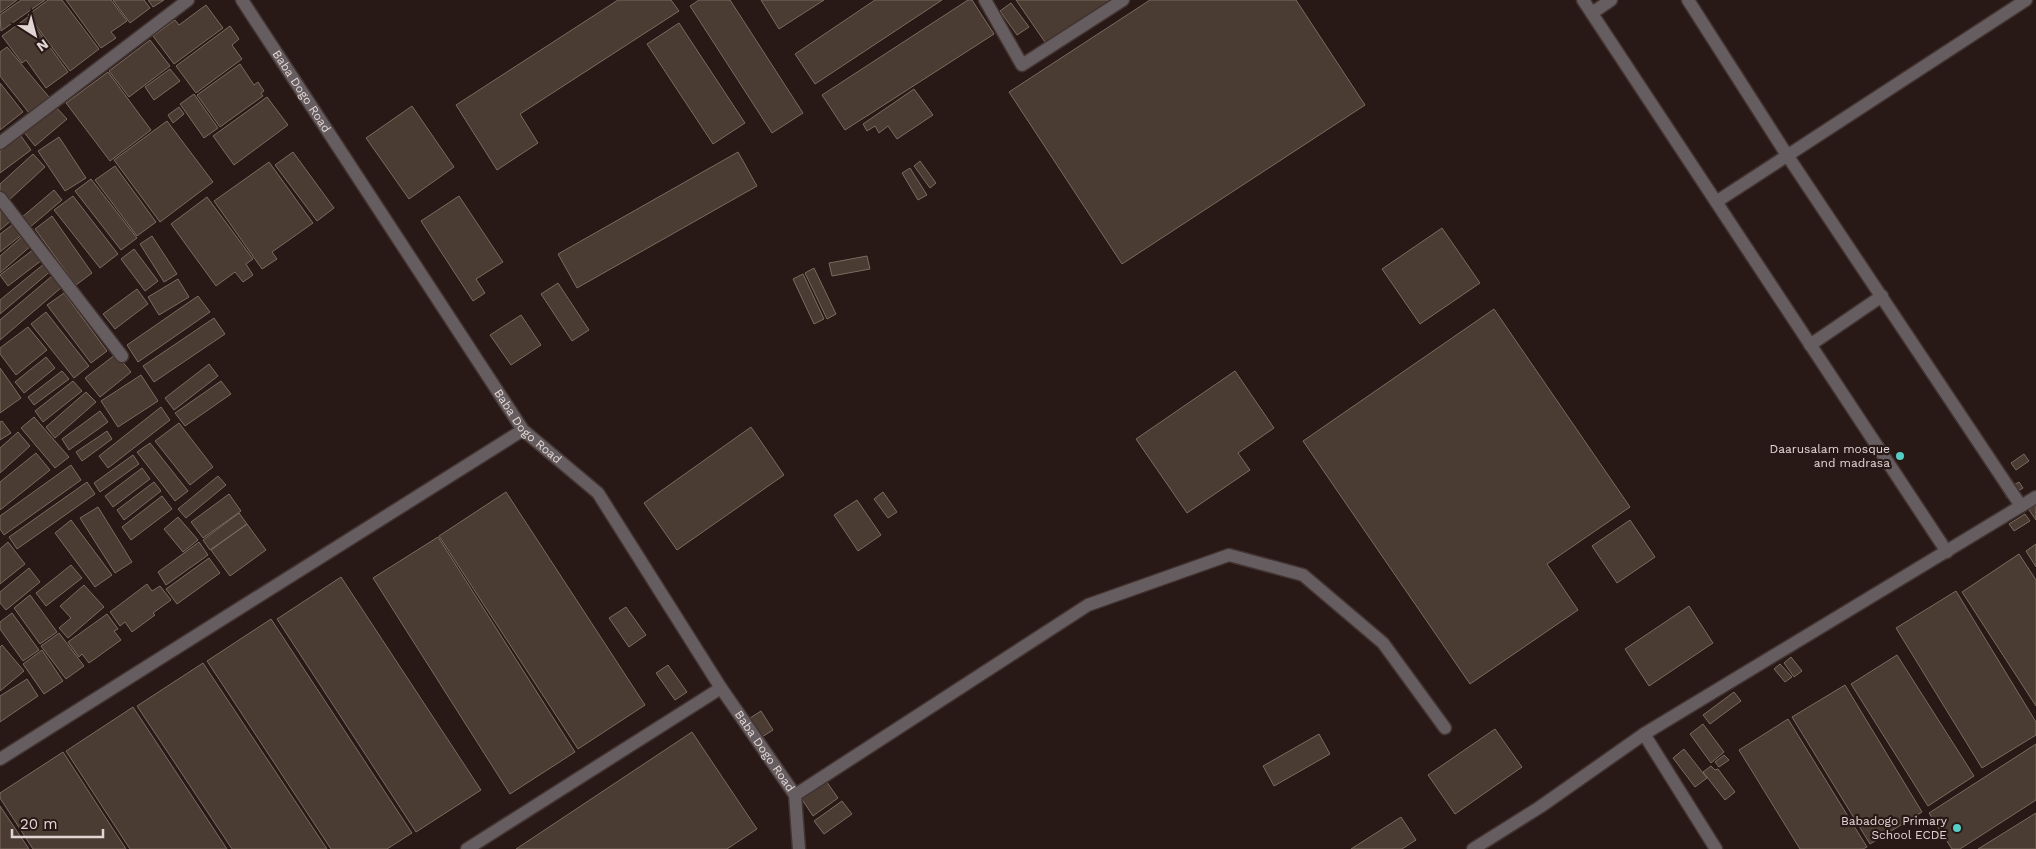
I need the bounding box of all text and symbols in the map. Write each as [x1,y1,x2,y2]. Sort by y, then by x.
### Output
north arrow [10,10,60,60]
text: N [34,36,52,55]
street label: Baba Dogo Road [270,47,334,135]
street label: Baba Dogo Road [491,386,564,466]
place label: Daarusalam mosque and madrasa [1770,442,1890,470]
marker: Daarusalam mosque and madrasa [1894,450,1906,462]
street label: Baba Dogo Road [732,708,798,795]
scale bar [12,806,104,838]
place label: Babadogo Primary School ECDE [1841,814,1948,842]
text: 20 m [20,815,58,833]
marker: Babadogo Primary School ECDE [1951,822,1963,834]

